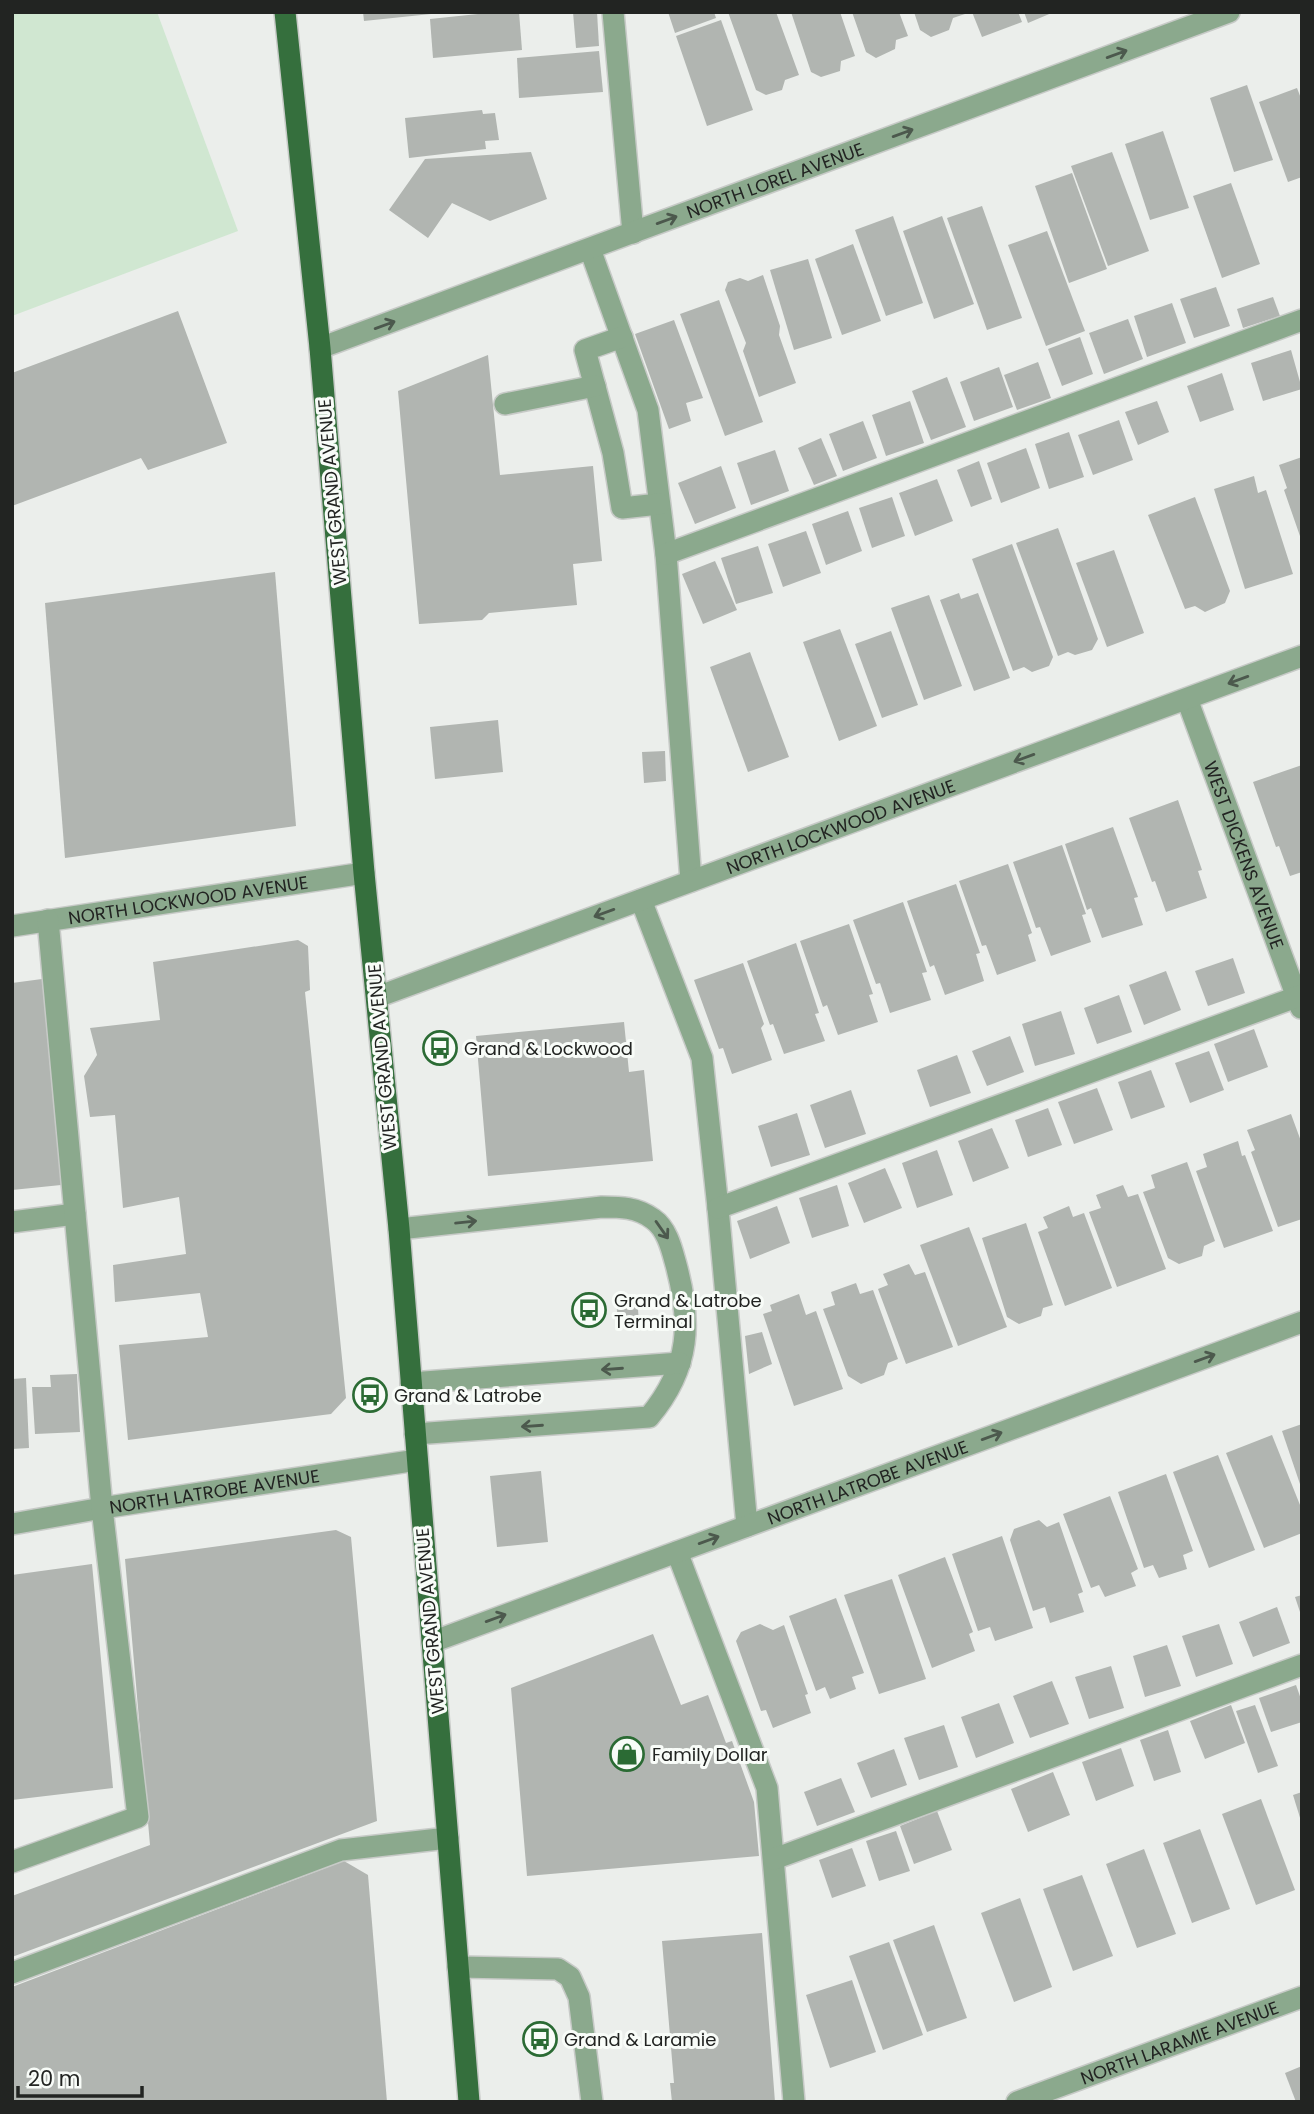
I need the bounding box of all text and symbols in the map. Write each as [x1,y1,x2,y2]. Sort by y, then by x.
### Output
one-way arrow [1105,47,1127,59]
one-way arrow [892,126,914,138]
street label: NORTH LOREL AVENUE [683,136,867,224]
one-way arrow [655,213,677,226]
one-way arrow [373,318,395,330]
street label: WEST GRAND AVENUE [311,398,353,586]
one-way arrow [1227,675,1249,687]
one-way arrow [1014,753,1036,766]
street label: WEST DICKENS AVENUE [1198,757,1291,952]
street label: NORTH LOCKWOOD AVENUE [722,772,959,880]
street label: NORTH LOCKWOOD AVENUE [66,869,310,930]
one-way arrow [593,908,615,920]
street label: WEST GRAND AVENUE [361,963,403,1151]
bus stop icon: Grand & Lockwood [421,1029,459,1067]
place label: Grand & Lockwood [464,1036,633,1061]
one-way arrow [455,1215,477,1228]
one-way arrow [655,1220,669,1239]
place label: Grand & Latrobe Terminal [614,1288,762,1334]
bus stop icon: Grand & Latrobe Terminal [570,1291,608,1329]
one-way arrow [1194,1350,1216,1363]
one-way arrow [601,1362,624,1375]
bus stop icon: Grand & Latrobe [351,1376,389,1414]
place label: Grand & Latrobe [394,1383,542,1408]
one-way arrow [521,1420,543,1433]
one-way arrow [980,1429,1002,1441]
street label: NORTH LATROBE AVENUE [764,1433,971,1530]
street label: NORTH LATROBE AVENUE [107,1463,321,1519]
street label: WEST GRAND AVENUE [409,1527,451,1715]
one-way arrow [698,1533,720,1545]
one-way arrow [484,1611,506,1623]
shop icon: Family Dollar [608,1735,646,1773]
place label: Family Dollar [652,1742,768,1767]
street label: NORTH LARAMIE AVENUE [1077,1994,1282,2090]
bus stop icon: Grand & Laramie [521,2020,559,2058]
place label: Grand & Laramie [564,2027,716,2052]
scale bar [18,2054,142,2098]
text: 20 m [28,2064,81,2093]

